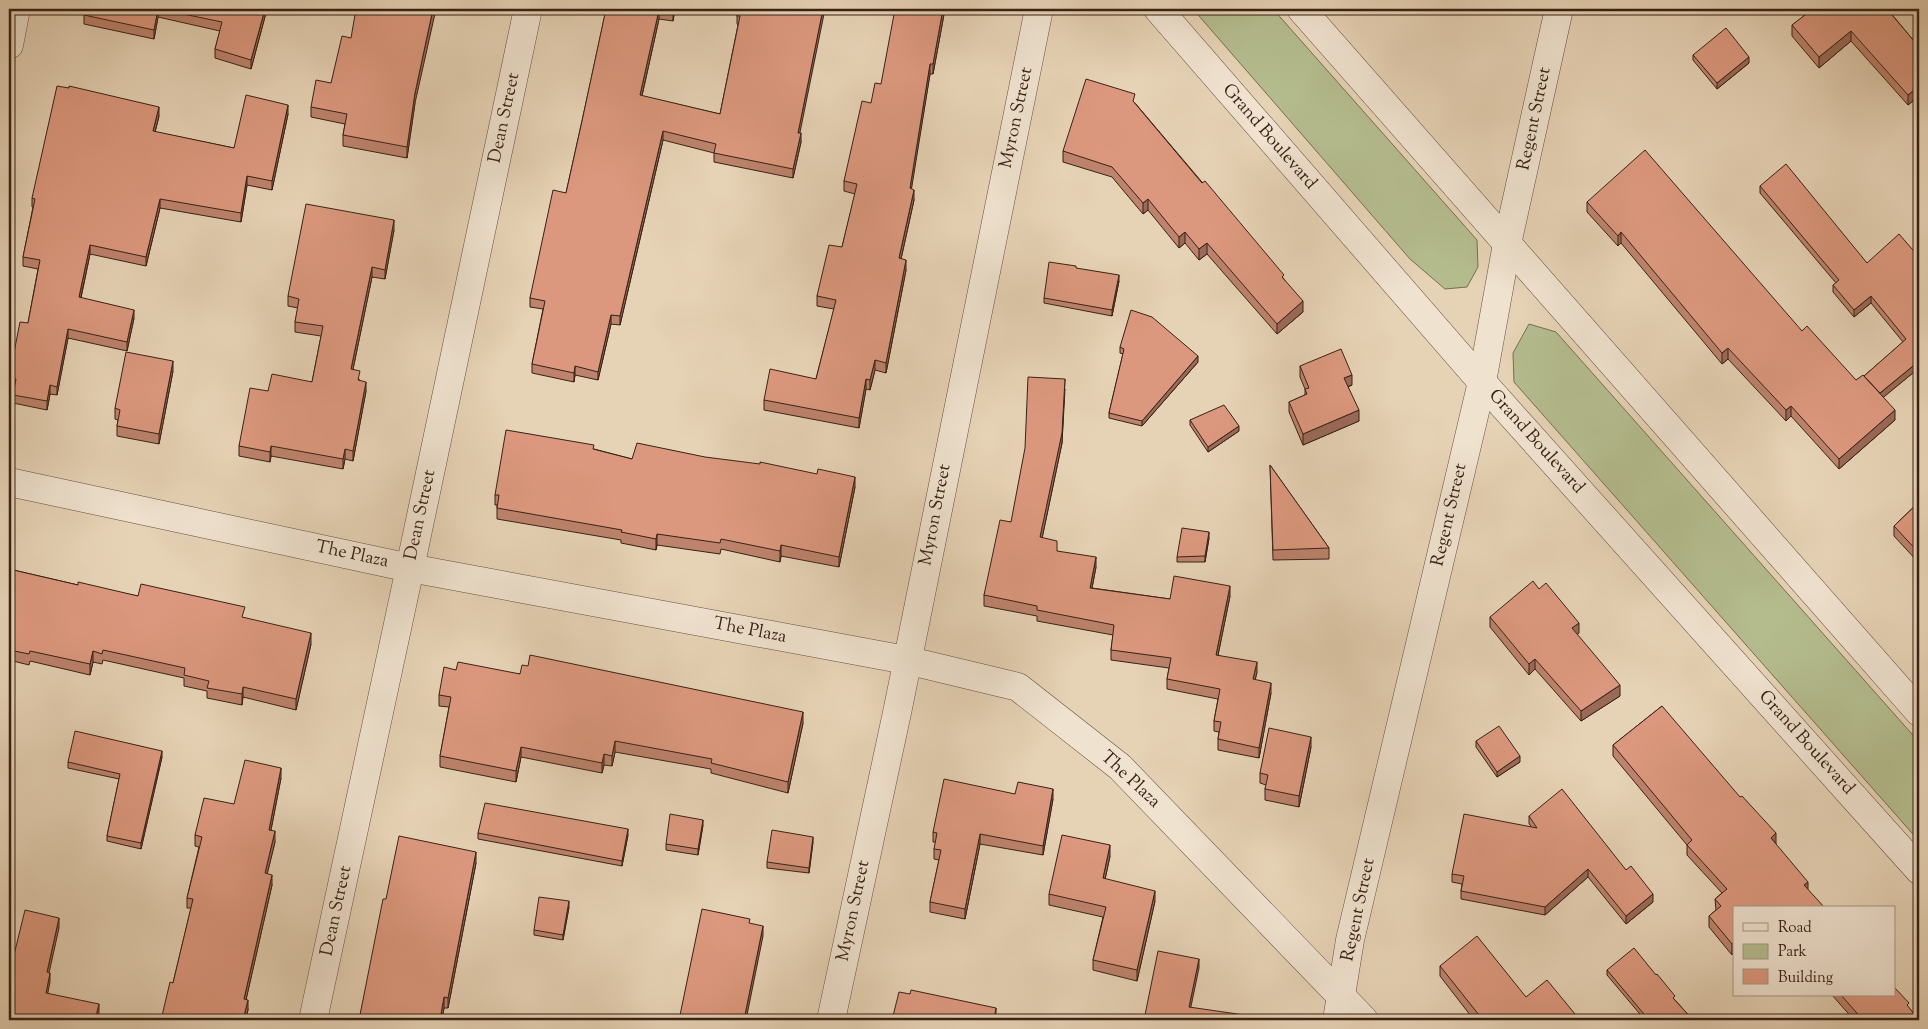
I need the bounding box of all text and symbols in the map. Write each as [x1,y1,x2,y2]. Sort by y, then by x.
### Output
street label: Myron Street [994,65,1040,171]
street label: Regent Street [1511,65,1559,173]
street label: Dean Street [483,70,527,166]
street label: Grand Boulevard [1216,78,1322,196]
street label: Grand Boulevard [1482,384,1590,500]
street label: Regent Street [1426,461,1474,569]
street label: Myron Street [913,462,959,568]
street label: Dean Street [399,467,443,563]
street label: The Plaza [313,535,391,575]
street label: The Plaza [711,611,789,651]
street label: Grand Boulevard [1752,685,1860,801]
street label: The Plaza [1094,745,1166,815]
street label: Regent Street [1335,856,1383,964]
street label: Myron Street [831,858,877,964]
street label: Dean Street [315,863,359,959]
legend [1733,906,1896,996]
text: Road [1778,918,1812,939]
text: Park [1778,942,1807,963]
text: Building [1778,968,1833,989]

